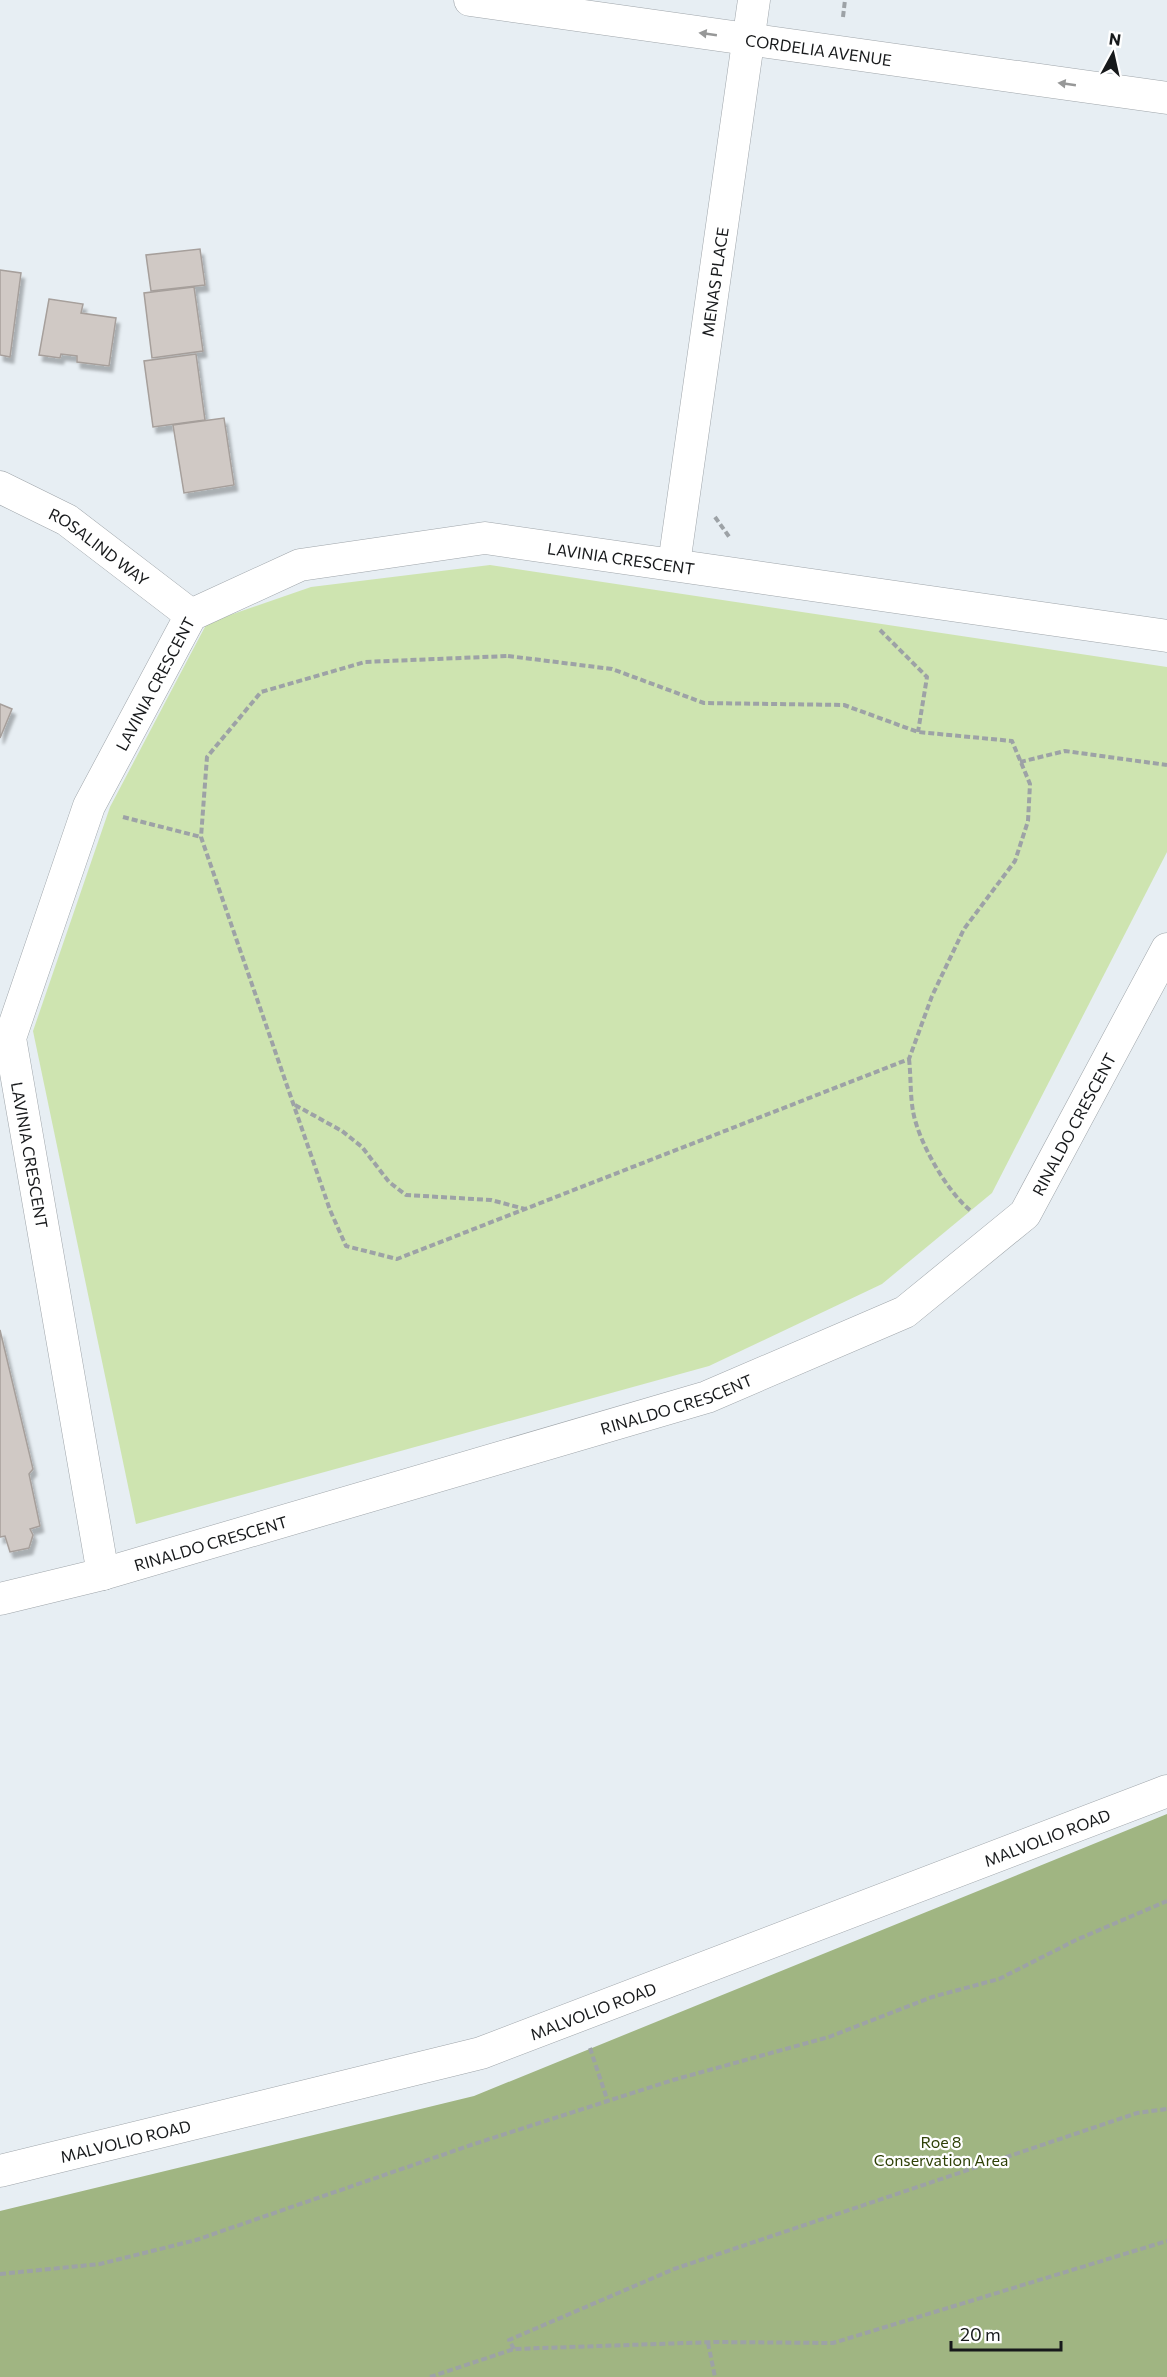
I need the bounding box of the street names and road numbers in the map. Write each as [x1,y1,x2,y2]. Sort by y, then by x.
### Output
street label: CORDELIA AVENUE [744,29,893,69]
street label: MENAS PLACE [697,226,731,338]
street label: ROSALIND WAY [46,503,154,589]
street label: LAVINIA CRESCENT [546,538,696,578]
street label: LAVINIA CRESCENT [111,613,198,753]
street label: RINALDO CRESCENT [1027,1049,1119,1198]
street label: LAVINIA CRESCENT [8,1080,52,1230]
street label: RINALDO CRESCENT [598,1369,755,1437]
street label: RINALDO CRESCENT [132,1511,289,1574]
street label: MALVOLIO ROAD [981,1804,1113,1870]
street label: MALVOLIO ROAD [527,1978,659,2043]
street label: MALVOLIO ROAD [58,2115,192,2165]

